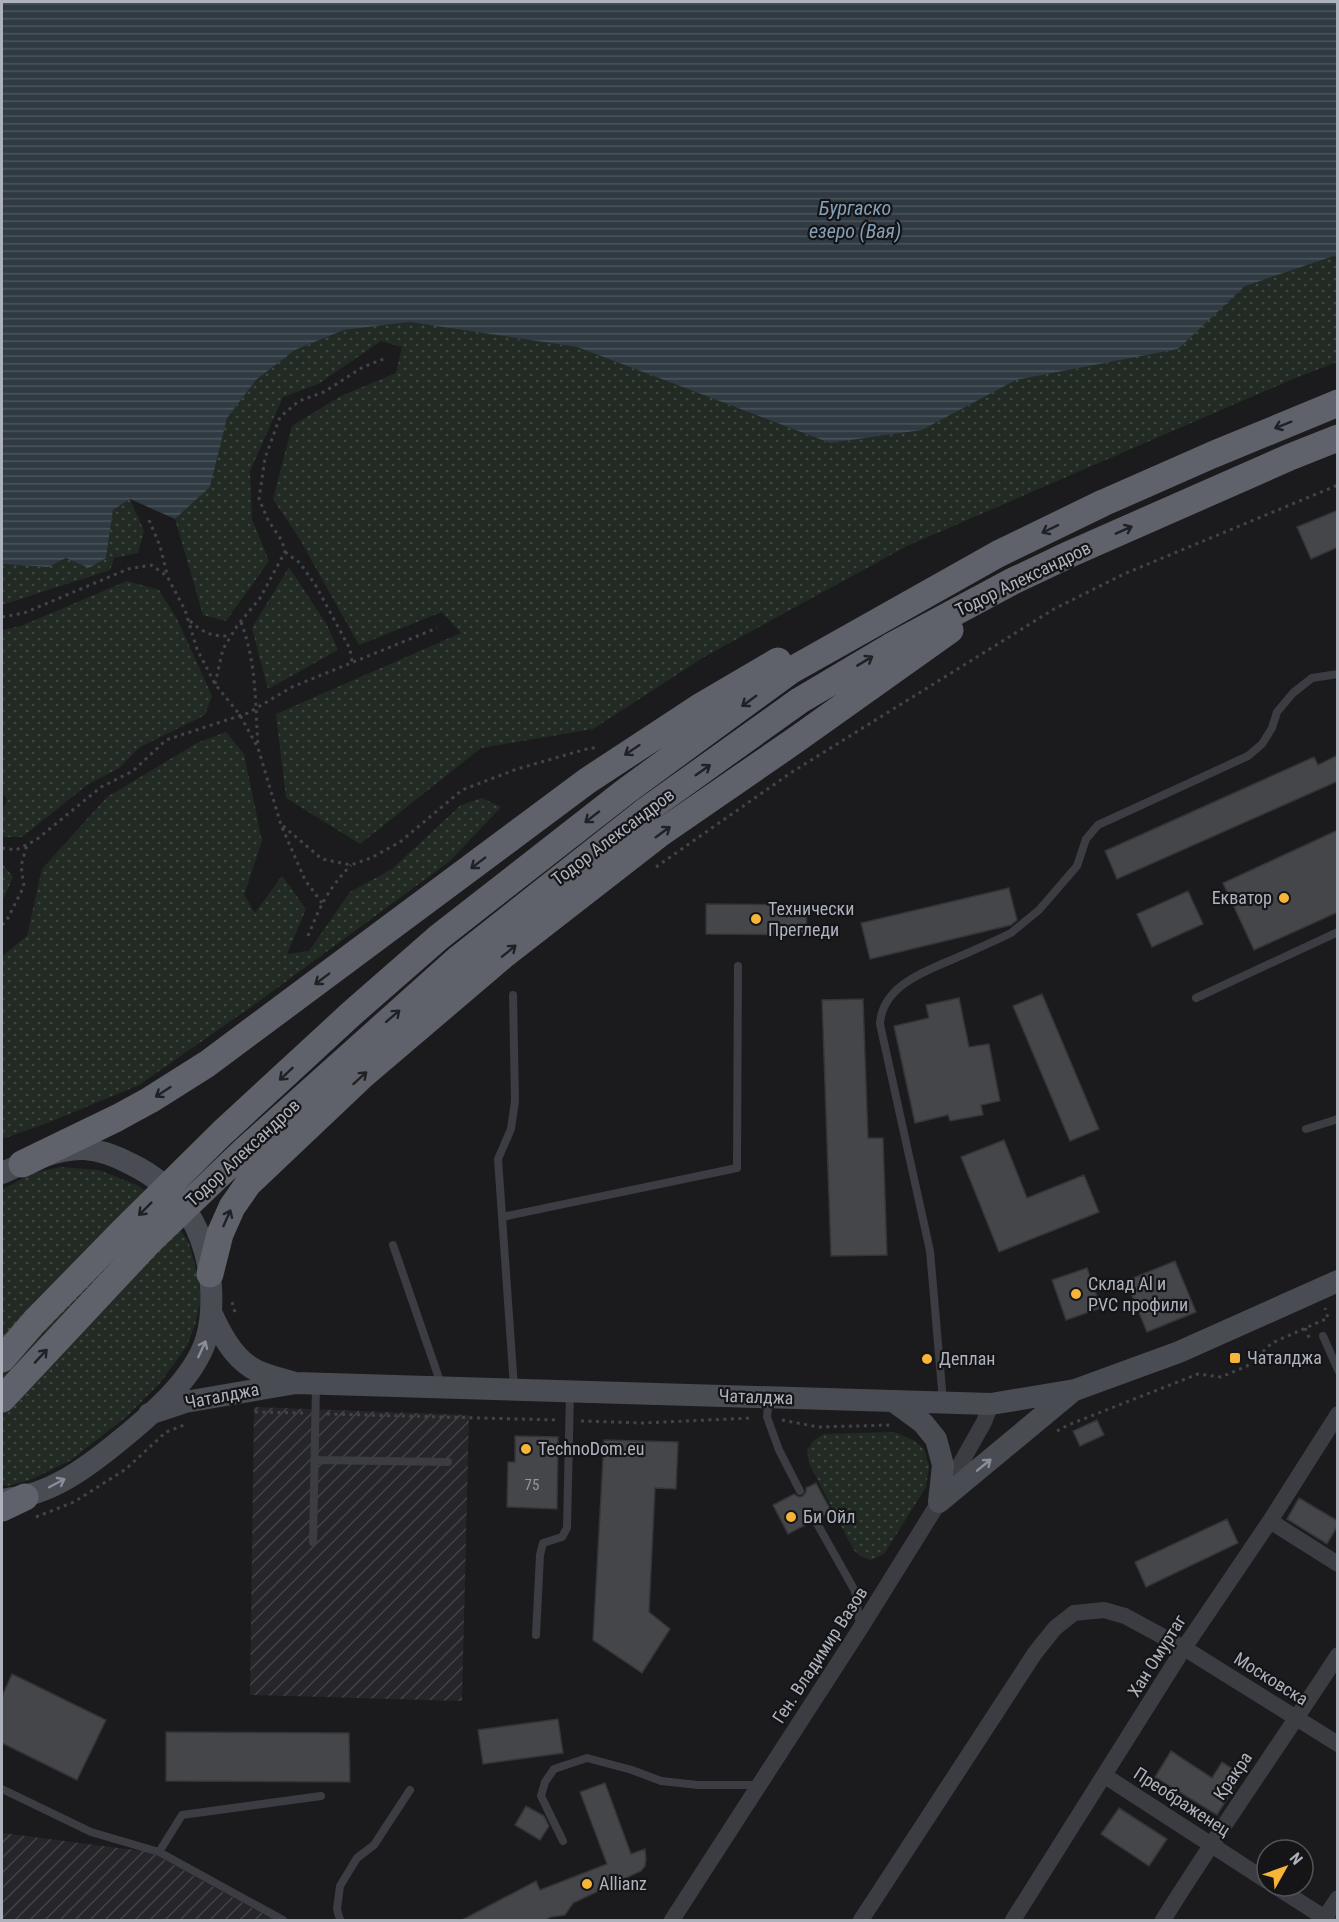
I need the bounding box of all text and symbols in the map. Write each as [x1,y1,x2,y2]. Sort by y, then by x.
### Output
water label: Бургаско езеро (Вая) [809,196,901,243]
one-way arrow [1274,420,1293,431]
one-way arrow [1042,523,1060,535]
one-way arrow [1114,524,1132,535]
street label: Тодор Александров [952,537,1094,620]
one-way arrow [856,655,873,667]
one-way arrow [741,695,757,707]
one-way arrow [624,745,641,757]
one-way arrow [695,763,711,776]
street label: Тодор Александров [547,784,678,890]
one-way arrow [584,811,600,824]
one-way arrow [654,826,670,838]
one-way arrow [471,856,487,869]
place label: Екватор [1212,887,1272,908]
marker: Екватор [1277,891,1291,905]
place label: Технически Прегледи [768,898,854,940]
marker: Технически Прегледи [749,912,763,926]
one-way arrow [500,945,516,958]
one-way arrow [315,973,331,986]
one-way arrow [385,1009,400,1023]
one-way arrow [279,1067,294,1081]
one-way arrow [352,1071,367,1085]
one-way arrow [155,1086,172,1098]
street label: Тодор Александров [181,1094,304,1211]
one-way arrow [138,1202,153,1216]
one-way arrow [222,1210,233,1228]
place label: Склад Al и PVC профили [1088,1273,1188,1315]
marker: Склад Al и PVC профили [1069,1287,1083,1301]
one-way arrow [196,1341,208,1359]
place label: Чаталджа [1247,1347,1322,1368]
one-way arrow [34,1348,48,1363]
place label: Деплан [939,1348,995,1369]
marker: Чаталджа [1228,1351,1242,1365]
marker: Деплан [920,1352,934,1366]
street label: Чаталджа [183,1378,261,1413]
street label: Чаталджа [718,1385,794,1408]
place label: TechnoDom.eu [538,1438,644,1459]
marker: TechnoDom.eu [519,1442,533,1456]
one-way arrow [976,1459,992,1472]
house number: 75 [525,1476,539,1494]
one-way arrow [48,1477,65,1489]
place label: Би Ойл [803,1506,855,1527]
marker: Би Ойл [784,1510,798,1524]
street label: Ген. Владимир Вазов [768,1583,872,1727]
street label: Хан Омуртаг [1123,1611,1190,1701]
street label: Московска [1230,1648,1312,1709]
street label: Кракра [1209,1748,1256,1804]
street label: Преображенец [1130,1763,1234,1841]
north arrow [1255,1838,1315,1898]
text: N [1286,1849,1307,1869]
place label: Allianz [599,1873,647,1894]
marker: Allianz [580,1877,594,1891]

